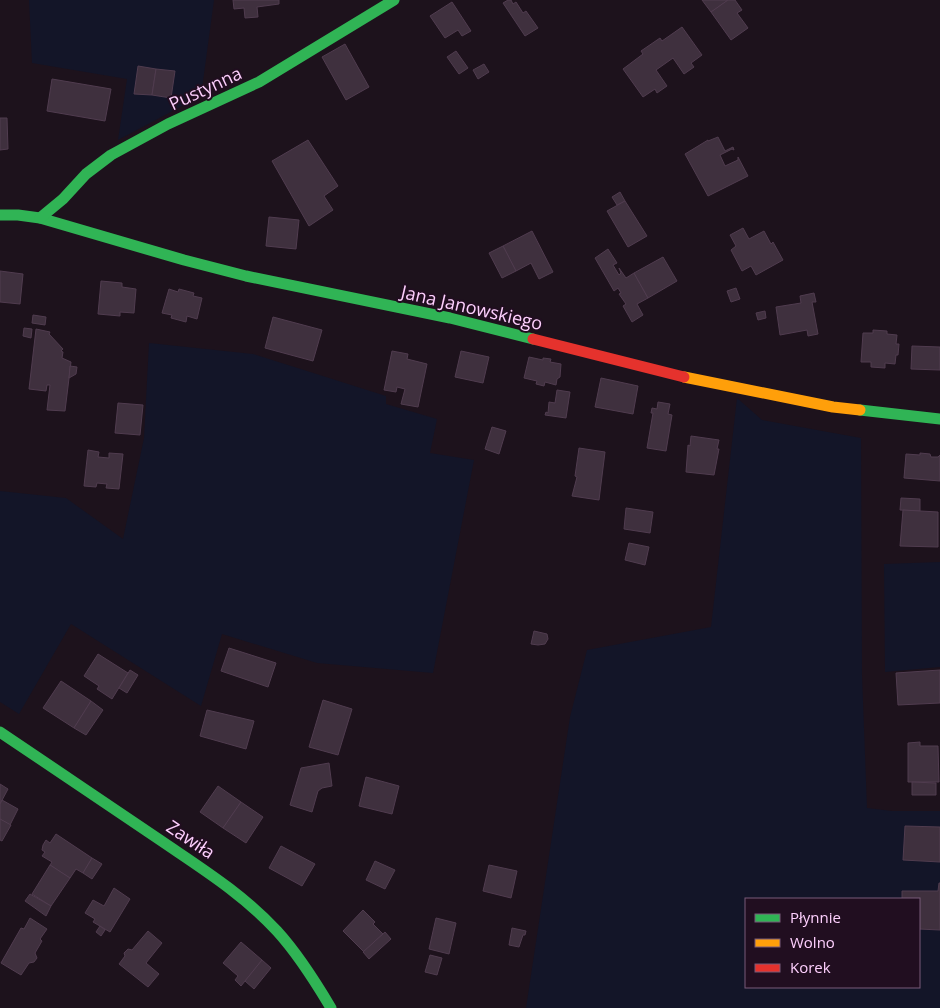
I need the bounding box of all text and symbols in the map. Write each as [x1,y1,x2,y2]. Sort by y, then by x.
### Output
street label: Pustynna [165,61,245,115]
street label: Jana Janowskiego [397,279,545,335]
street label: Zawiła [162,814,220,864]
legend [745,898,920,988]
text: Płynnie [790,907,841,927]
text: Wolno [790,932,835,952]
text: Korek [790,957,831,977]

